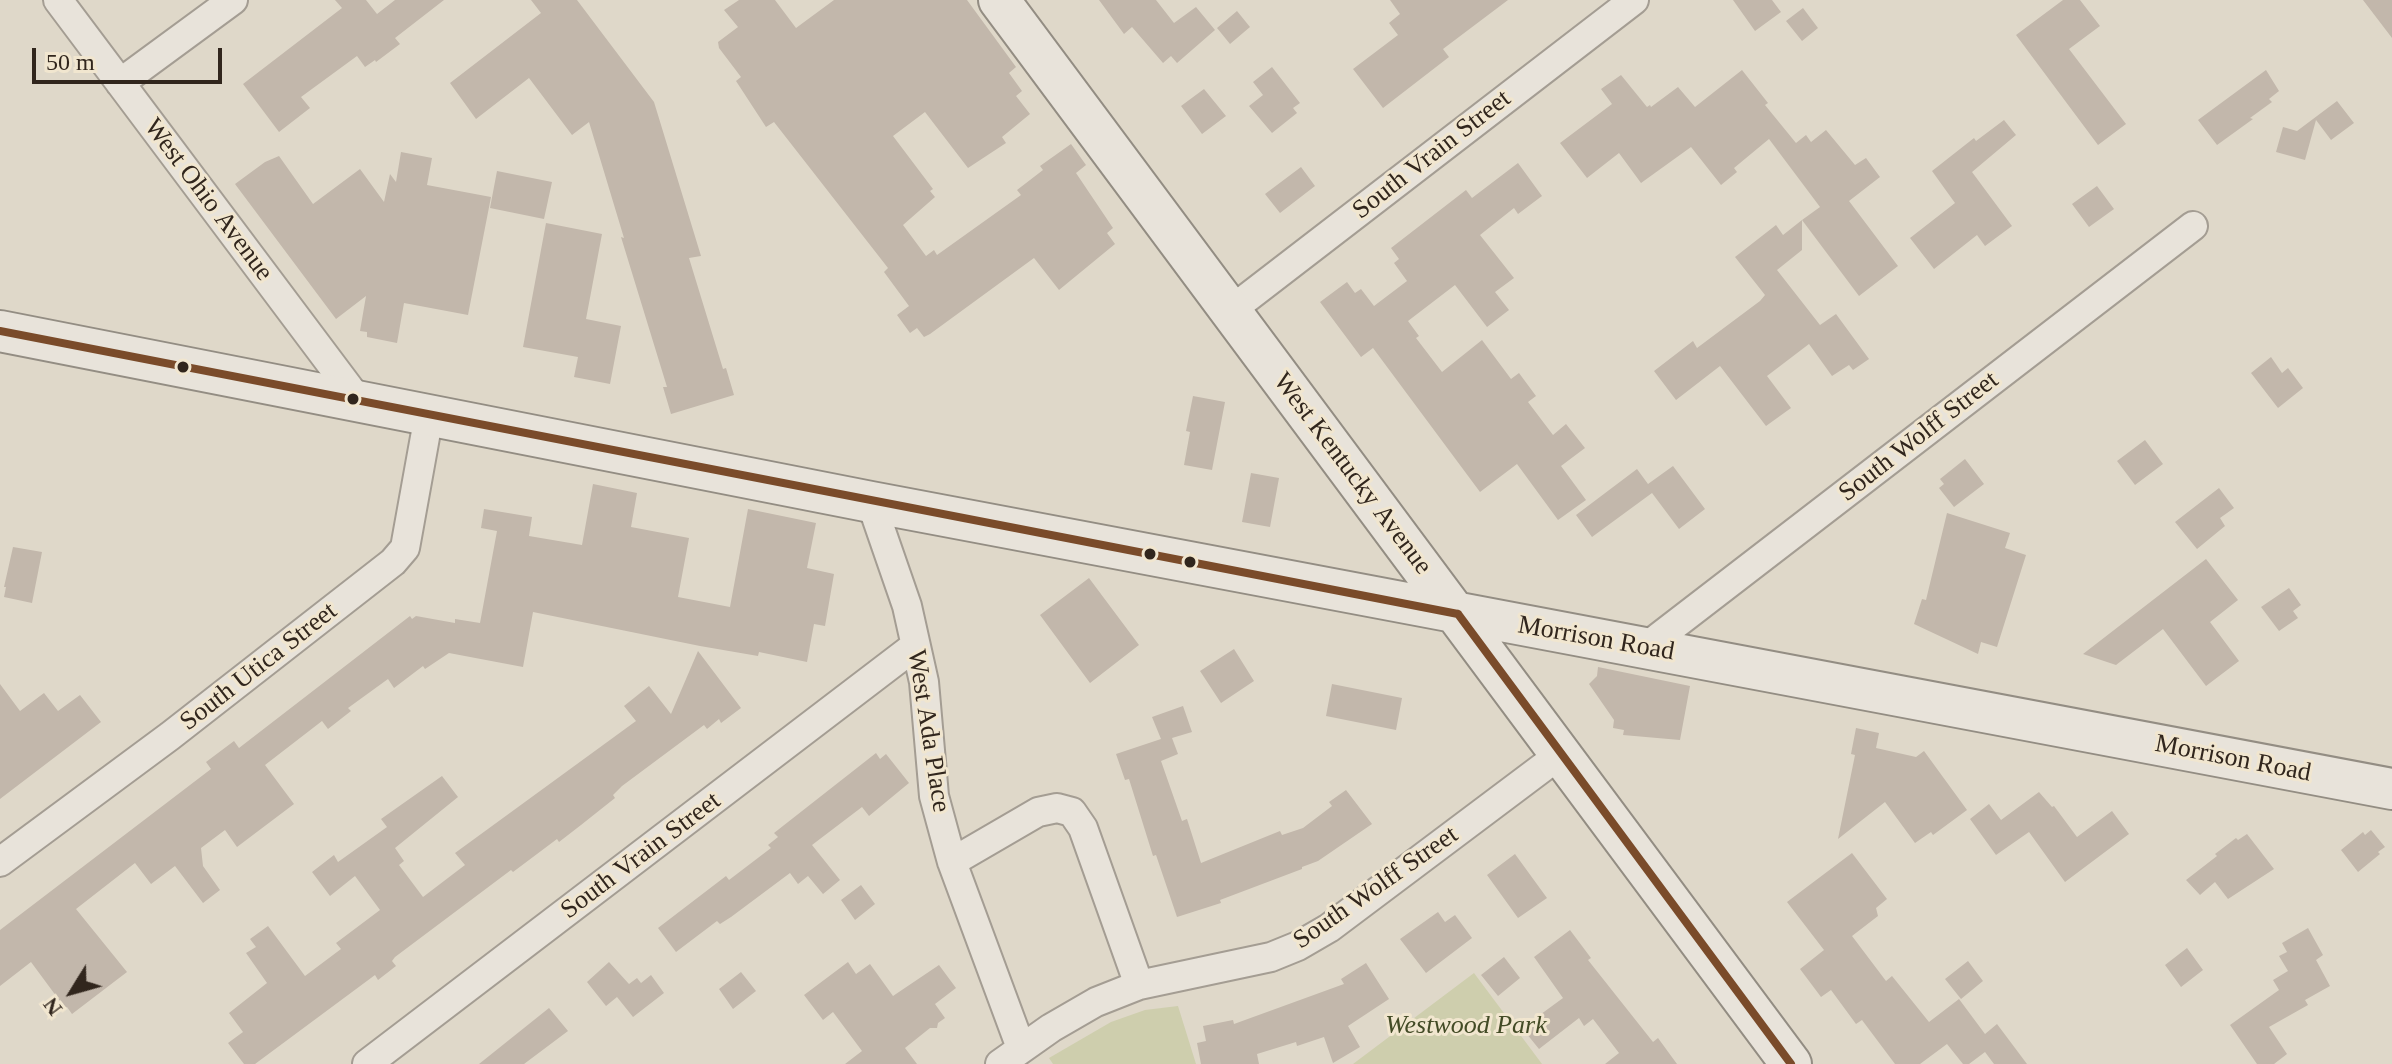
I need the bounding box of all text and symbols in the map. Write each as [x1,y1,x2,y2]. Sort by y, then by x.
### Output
scale bar [36,32,226,82]
text: 50 m [46,49,95,75]
street label: South Vrain Street [1347,84,1517,226]
street label: West Ohio Avenue [137,113,279,287]
unlabelled marker [175,359,191,375]
street label: South Wolff Street [1833,365,2005,509]
street label: West Kentucky Avenue [1266,367,1438,581]
unlabelled marker [345,391,361,407]
unlabelled marker [1142,546,1158,562]
unlabelled marker [1182,554,1198,570]
street label: South Utica Street [174,596,344,738]
street label: Morrison Road [1515,610,1677,668]
street label: West Ada Place [900,648,956,814]
street label: Morrison Road [2152,729,2314,789]
street label: South Vrain Street [555,786,727,926]
street label: South Wolff Street [1288,820,1464,956]
north arrow [32,952,112,1032]
text: N [38,993,67,1021]
park label: Westwood Park [1385,1010,1547,1042]

